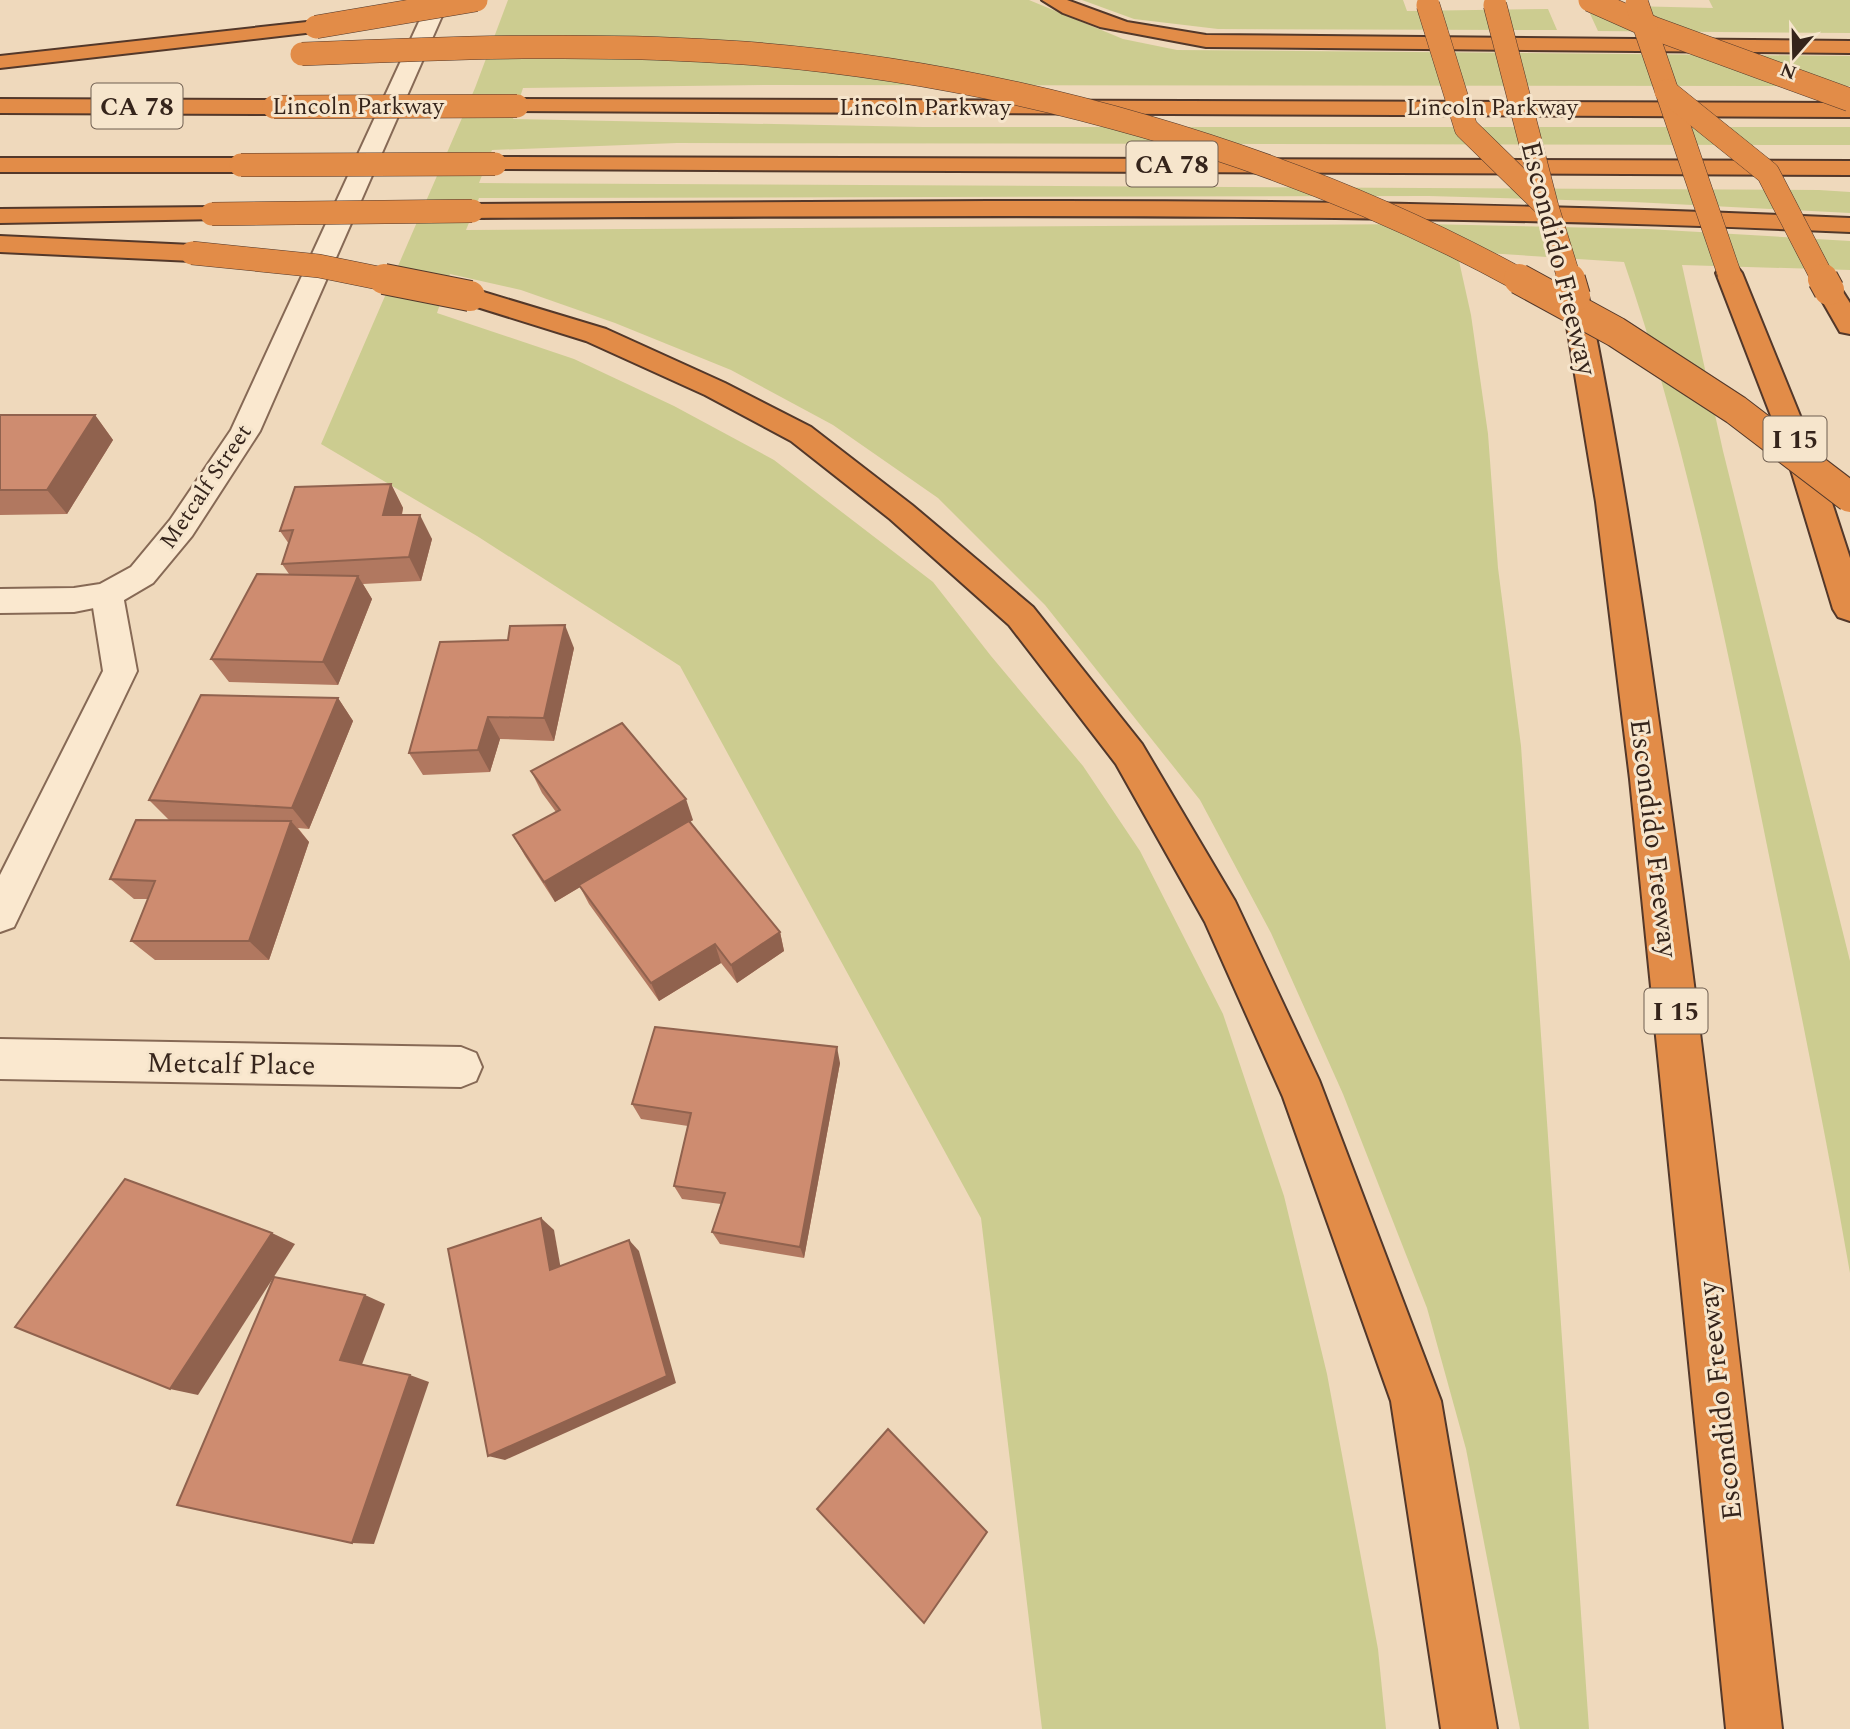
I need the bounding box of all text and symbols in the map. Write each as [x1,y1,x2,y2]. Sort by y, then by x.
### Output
north arrow [1759,21,1829,91]
text: N [1776,54,1801,87]
road number: CA 78 [92,83,182,128]
street label: Lincoln Parkway [272,90,445,125]
street label: Lincoln Parkway [839,91,1012,126]
street label: Lincoln Parkway [1406,91,1579,126]
street label: Escondido Freeway [1509,137,1609,382]
road number: CA 78 [1126,141,1218,186]
road number: I 15 [1764,416,1826,462]
street label: Metcalf Street [151,417,261,556]
street label: Escondido Freeway [1618,716,1690,961]
road number: I 15 [1644,988,1708,1034]
street label: Metcalf Place [146,1042,316,1087]
street label: Escondido Freeway [1686,1278,1754,1522]

